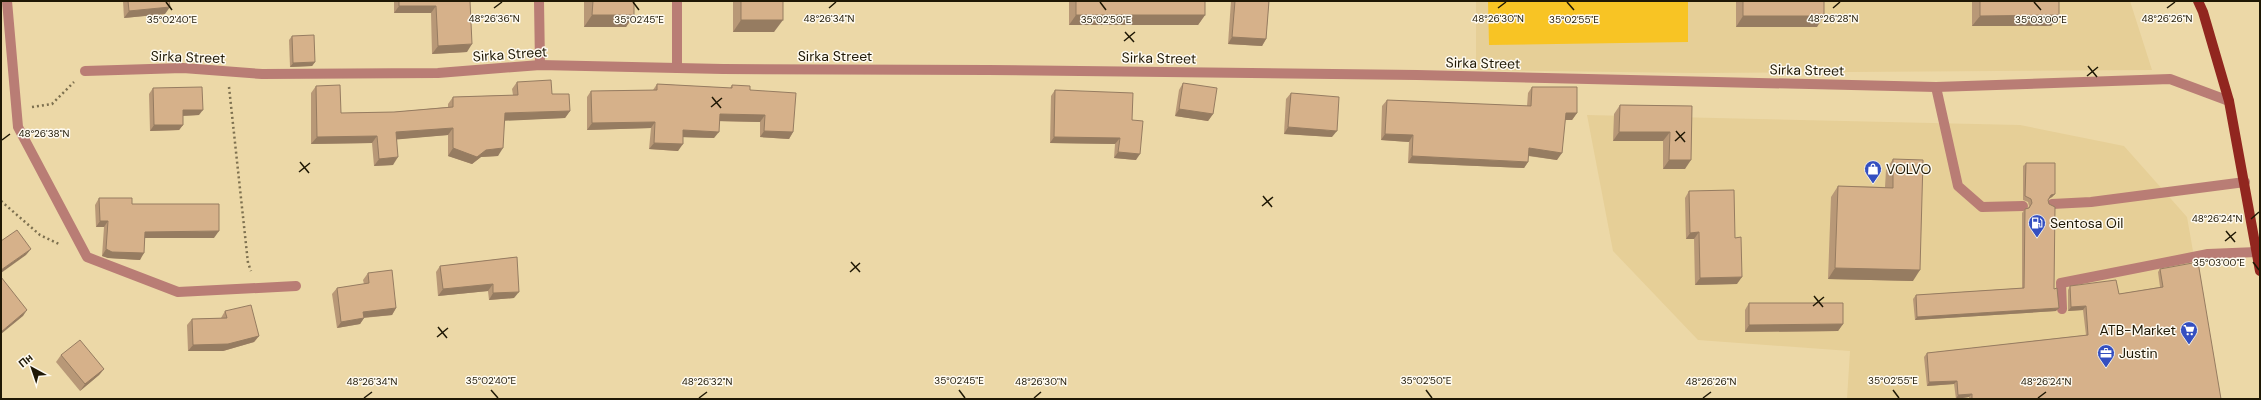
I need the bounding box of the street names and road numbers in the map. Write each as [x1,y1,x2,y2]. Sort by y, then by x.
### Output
street label: Sirka Street [472,42,548,66]
street label: Sirka Street [150,47,226,67]
street label: Sirka Street [798,47,872,65]
street label: Sirka Street [1122,48,1196,68]
street label: Sirka Street [1446,53,1520,73]
street label: Sirka Street [1770,60,1844,80]

